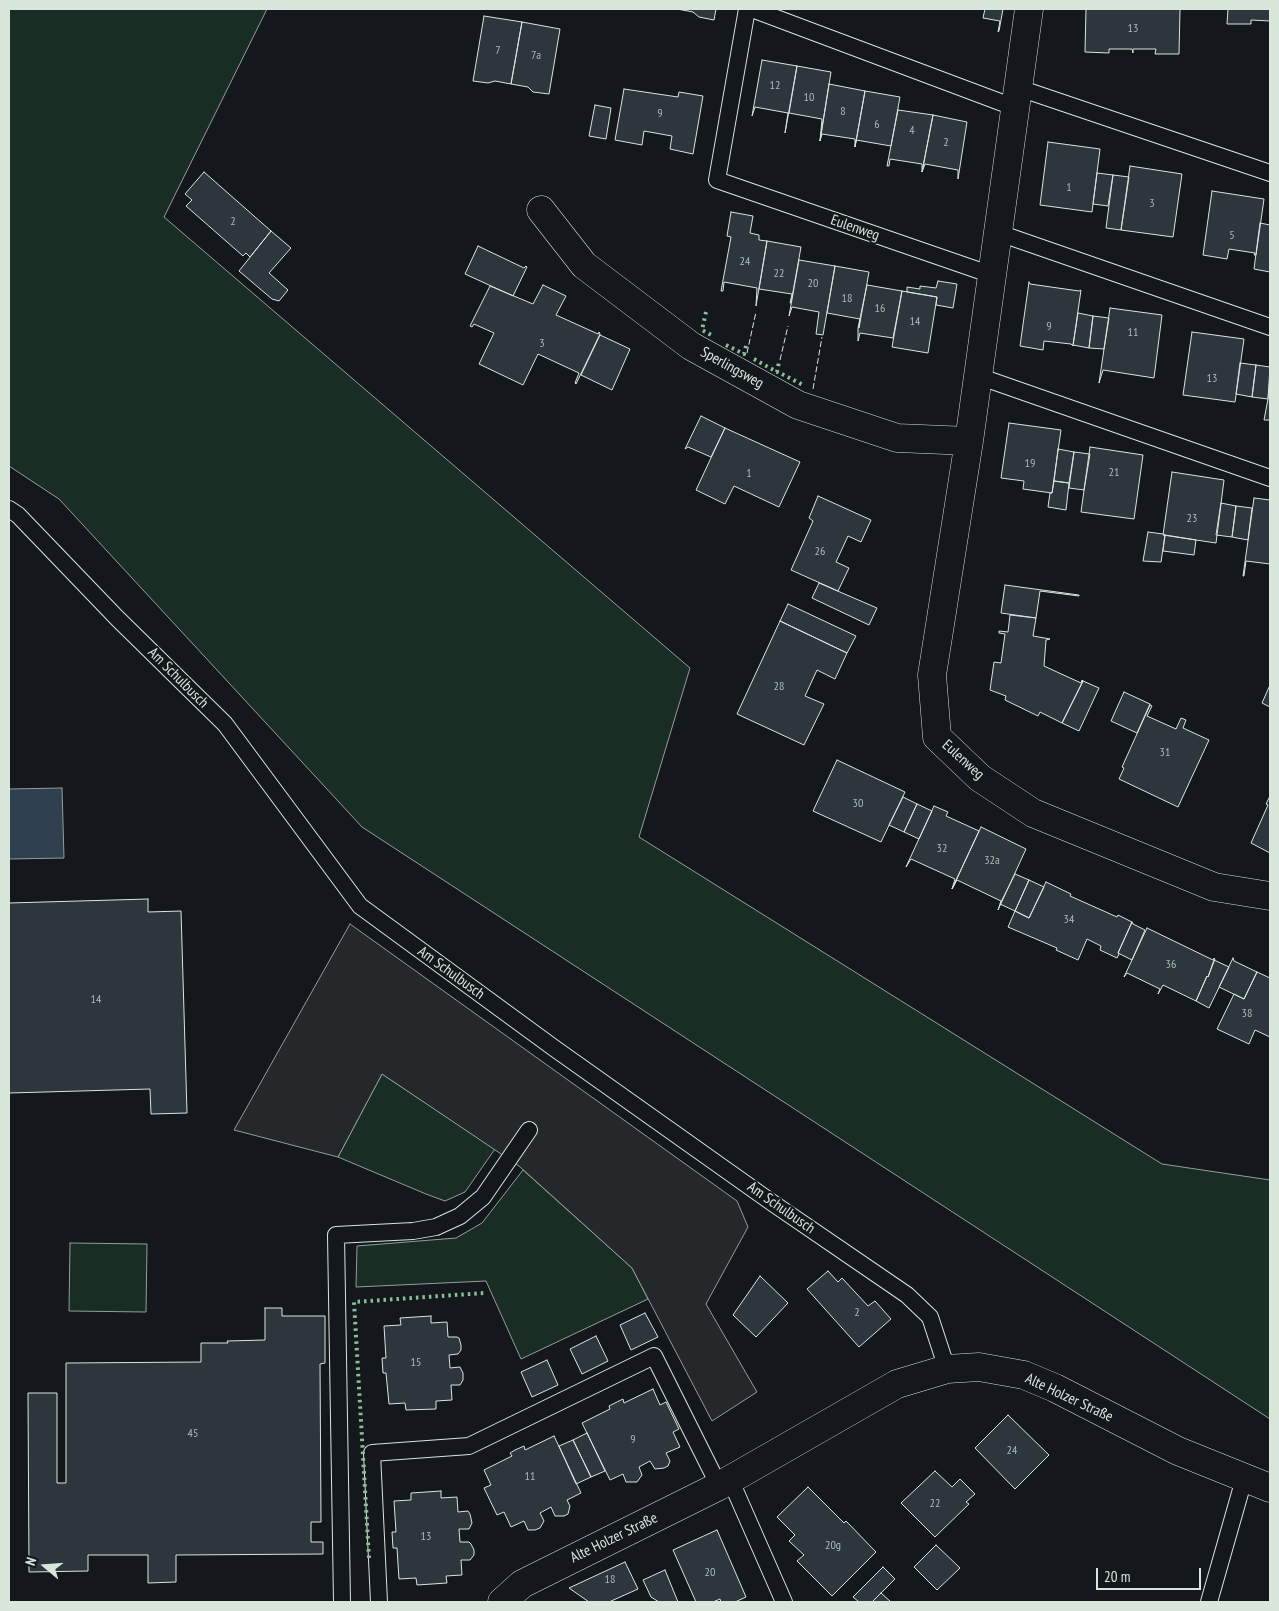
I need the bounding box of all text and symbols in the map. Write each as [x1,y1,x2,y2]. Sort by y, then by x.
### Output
house number: 13 [1128,22,1138,36]
house number: 7 [495,44,501,58]
house number: 7a [531,49,541,63]
house number: 12 [770,79,780,93]
house number: 10 [804,91,814,105]
house number: 8 [840,105,846,119]
house number: 9 [657,107,663,121]
house number: 6 [874,118,880,132]
house number: 4 [909,124,915,138]
house number: 2 [943,136,949,150]
house number: 1 [1066,181,1072,195]
house number: 3 [1149,197,1155,211]
street label: Eulenweg [828,211,882,245]
house number: 2 [230,215,236,229]
house number: 5 [1229,229,1235,243]
house number: 24 [740,255,750,269]
house number: 22 [774,267,784,281]
house number: 20 [808,277,818,291]
house number: 18 [842,292,852,306]
house number: 16 [875,302,885,316]
house number: 14 [910,315,920,329]
house number: 9 [1046,320,1052,334]
house number: 11 [1128,326,1138,340]
house number: 3 [539,337,545,351]
street label: Sperlingsweg [697,343,767,393]
house number: 13 [1207,372,1217,386]
house number: 19 [1025,457,1035,471]
house number: 21 [1109,466,1119,480]
house number: 1 [746,467,752,481]
house number: 23 [1187,512,1197,526]
house number: 26 [815,545,825,559]
street label: Am Schulbusch [144,644,212,712]
house number: 28 [774,680,784,694]
street label: Eulenweg [938,736,988,784]
house number: 31 [1160,746,1170,760]
house number: 30 [853,797,863,811]
house number: 32 [937,842,947,856]
house number: 32a [984,854,1000,868]
house number: 34 [1064,913,1074,927]
street label: Am Schulbusch [414,943,488,1003]
house number: 36 [1166,958,1176,972]
house number: 14 [91,993,101,1007]
house number: 38 [1242,1007,1252,1021]
street label: Am Schulbusch [744,1178,818,1238]
house number: 2 [854,1306,860,1320]
house number: 15 [411,1356,421,1370]
street label: Alte Holzer Straße [1022,1370,1116,1426]
house number: 45 [188,1427,198,1441]
house number: 9 [630,1433,636,1447]
house number: 24 [1007,1444,1017,1458]
house number: 11 [525,1470,535,1484]
house number: 22 [930,1497,940,1511]
street label: Alte Holzer Straße [567,1509,661,1567]
house number: 13 [421,1530,431,1544]
house number: 20g [825,1539,841,1553]
north arrow [20,1541,70,1591]
text: N [21,1555,40,1568]
scale bar [1099,1558,1204,1590]
house number: 20 [705,1566,715,1580]
text: 20 m [1104,1567,1130,1586]
house number: 18 [605,1573,615,1587]

